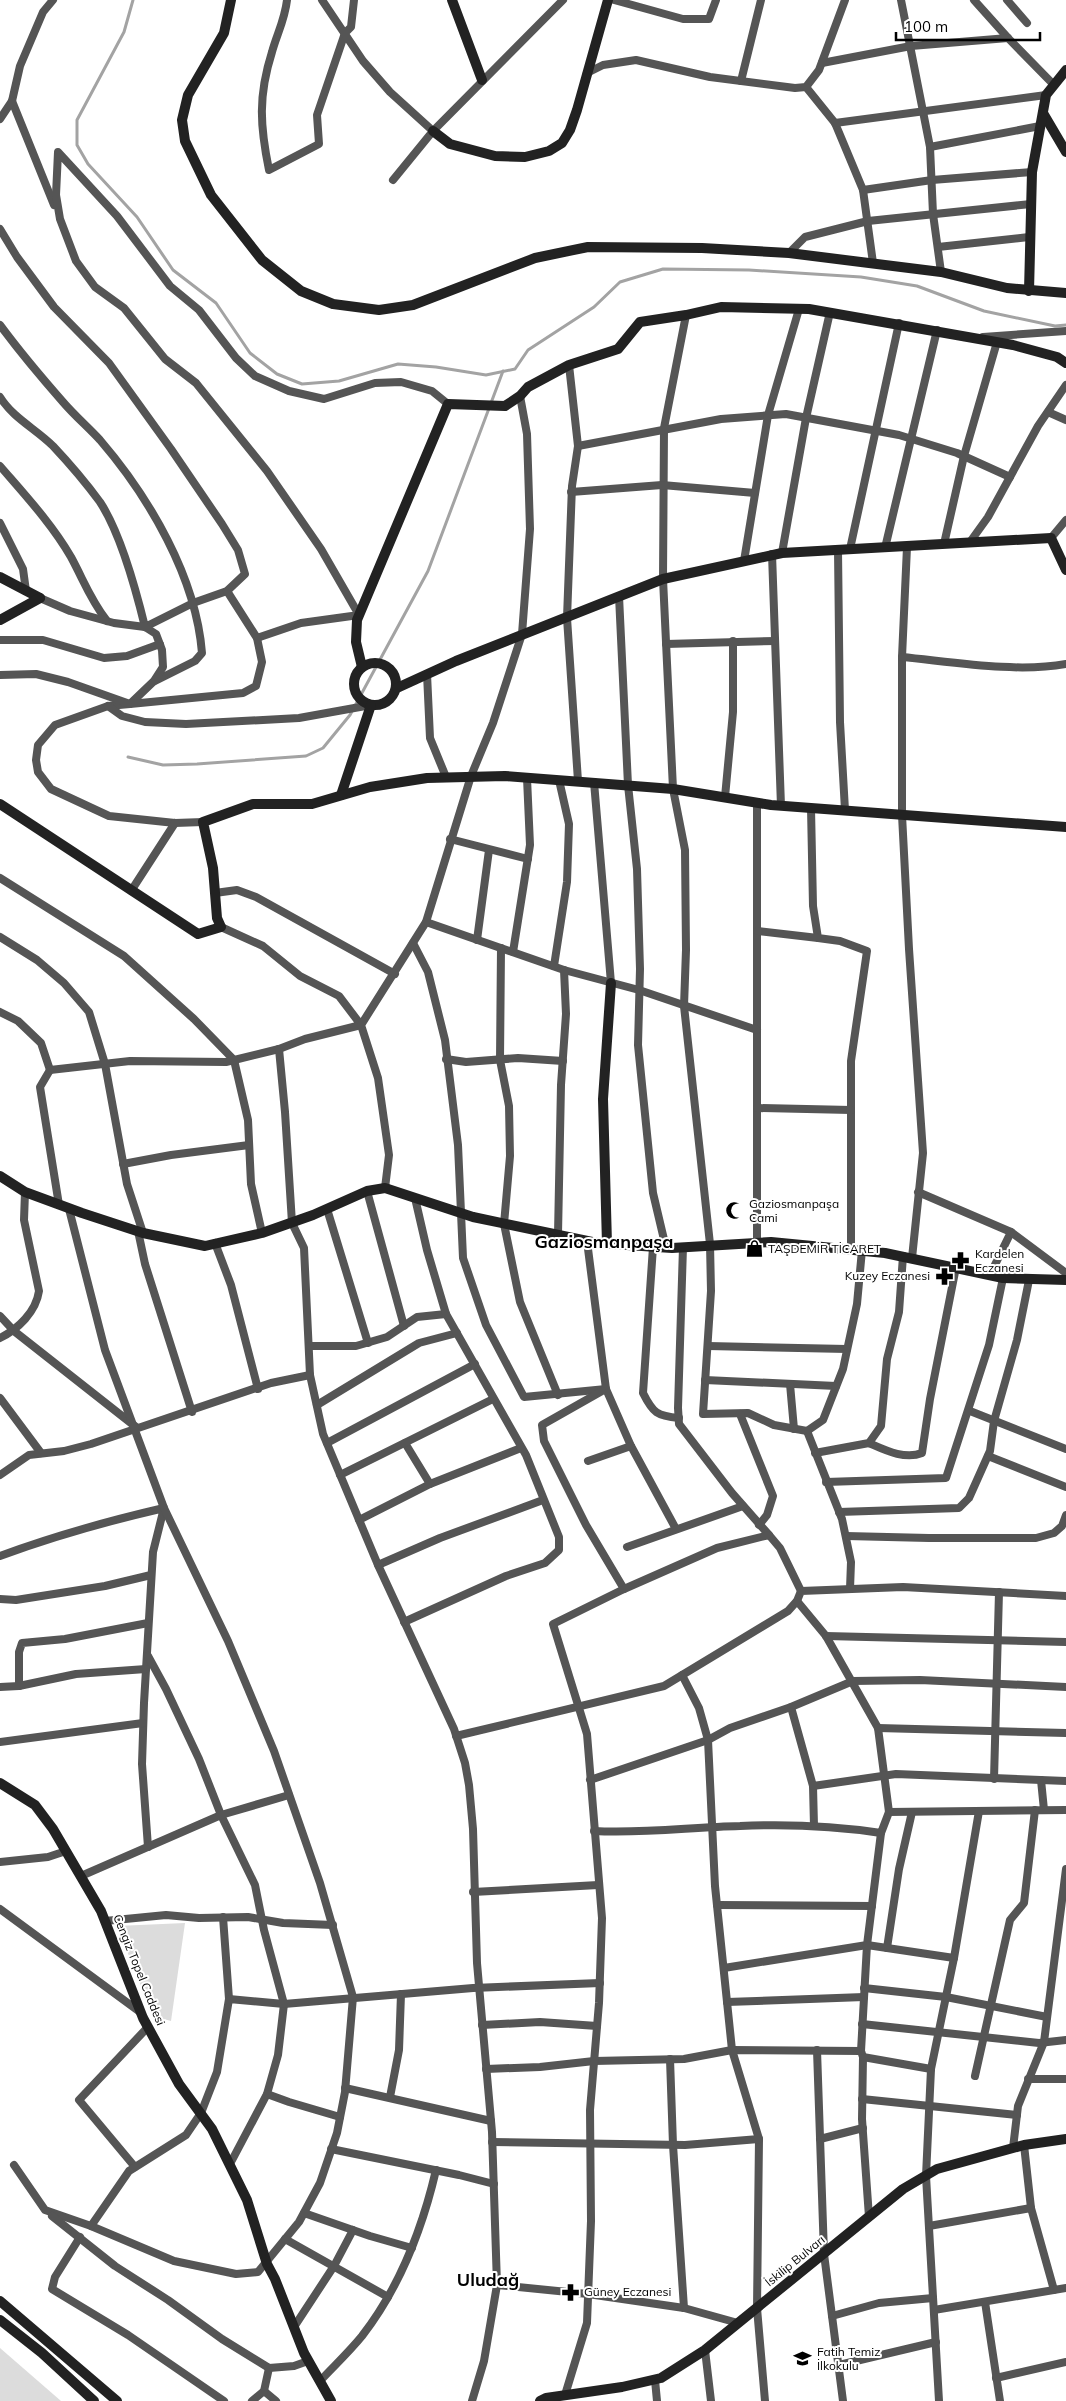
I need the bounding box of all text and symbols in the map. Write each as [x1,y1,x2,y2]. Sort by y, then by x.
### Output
scale bar [896,10,1040,42]
text: 100 m [904,17,948,36]
place label: Gaziosmanpaşa Cami [749,1196,839,1225]
mosque icon: Gaziosmanpaşa Cami [725,1201,745,1221]
district label: Gaziosmanpaşa [534,1230,674,1253]
shop icon: TAŞDEMİR TİCARET [744,1239,764,1259]
place label: TAŞDEMİR TİCARET [768,1241,882,1256]
place label: Kardelen Eczanesi [975,1246,1024,1275]
pharmacy icon: Kardelen Eczanesi [951,1251,971,1271]
pharmacy icon: Kuzey Eczanesi [934,1266,954,1286]
place label: Kuzey Eczanesi [845,1268,930,1283]
street label: Cengiz Topel Caddesi [110,1912,169,2028]
street label: İskilip Bulvarı [762,2232,828,2289]
district label: Uludağ [457,2268,519,2291]
pharmacy icon: Güney Eczanesi [560,2282,580,2302]
place label: Güney Eczanesi [584,2284,672,2299]
place label: Fatih Temiz İlkokulu [817,2344,880,2373]
school or university icon: Fatih Temiz İlkokulu [793,2349,813,2369]

